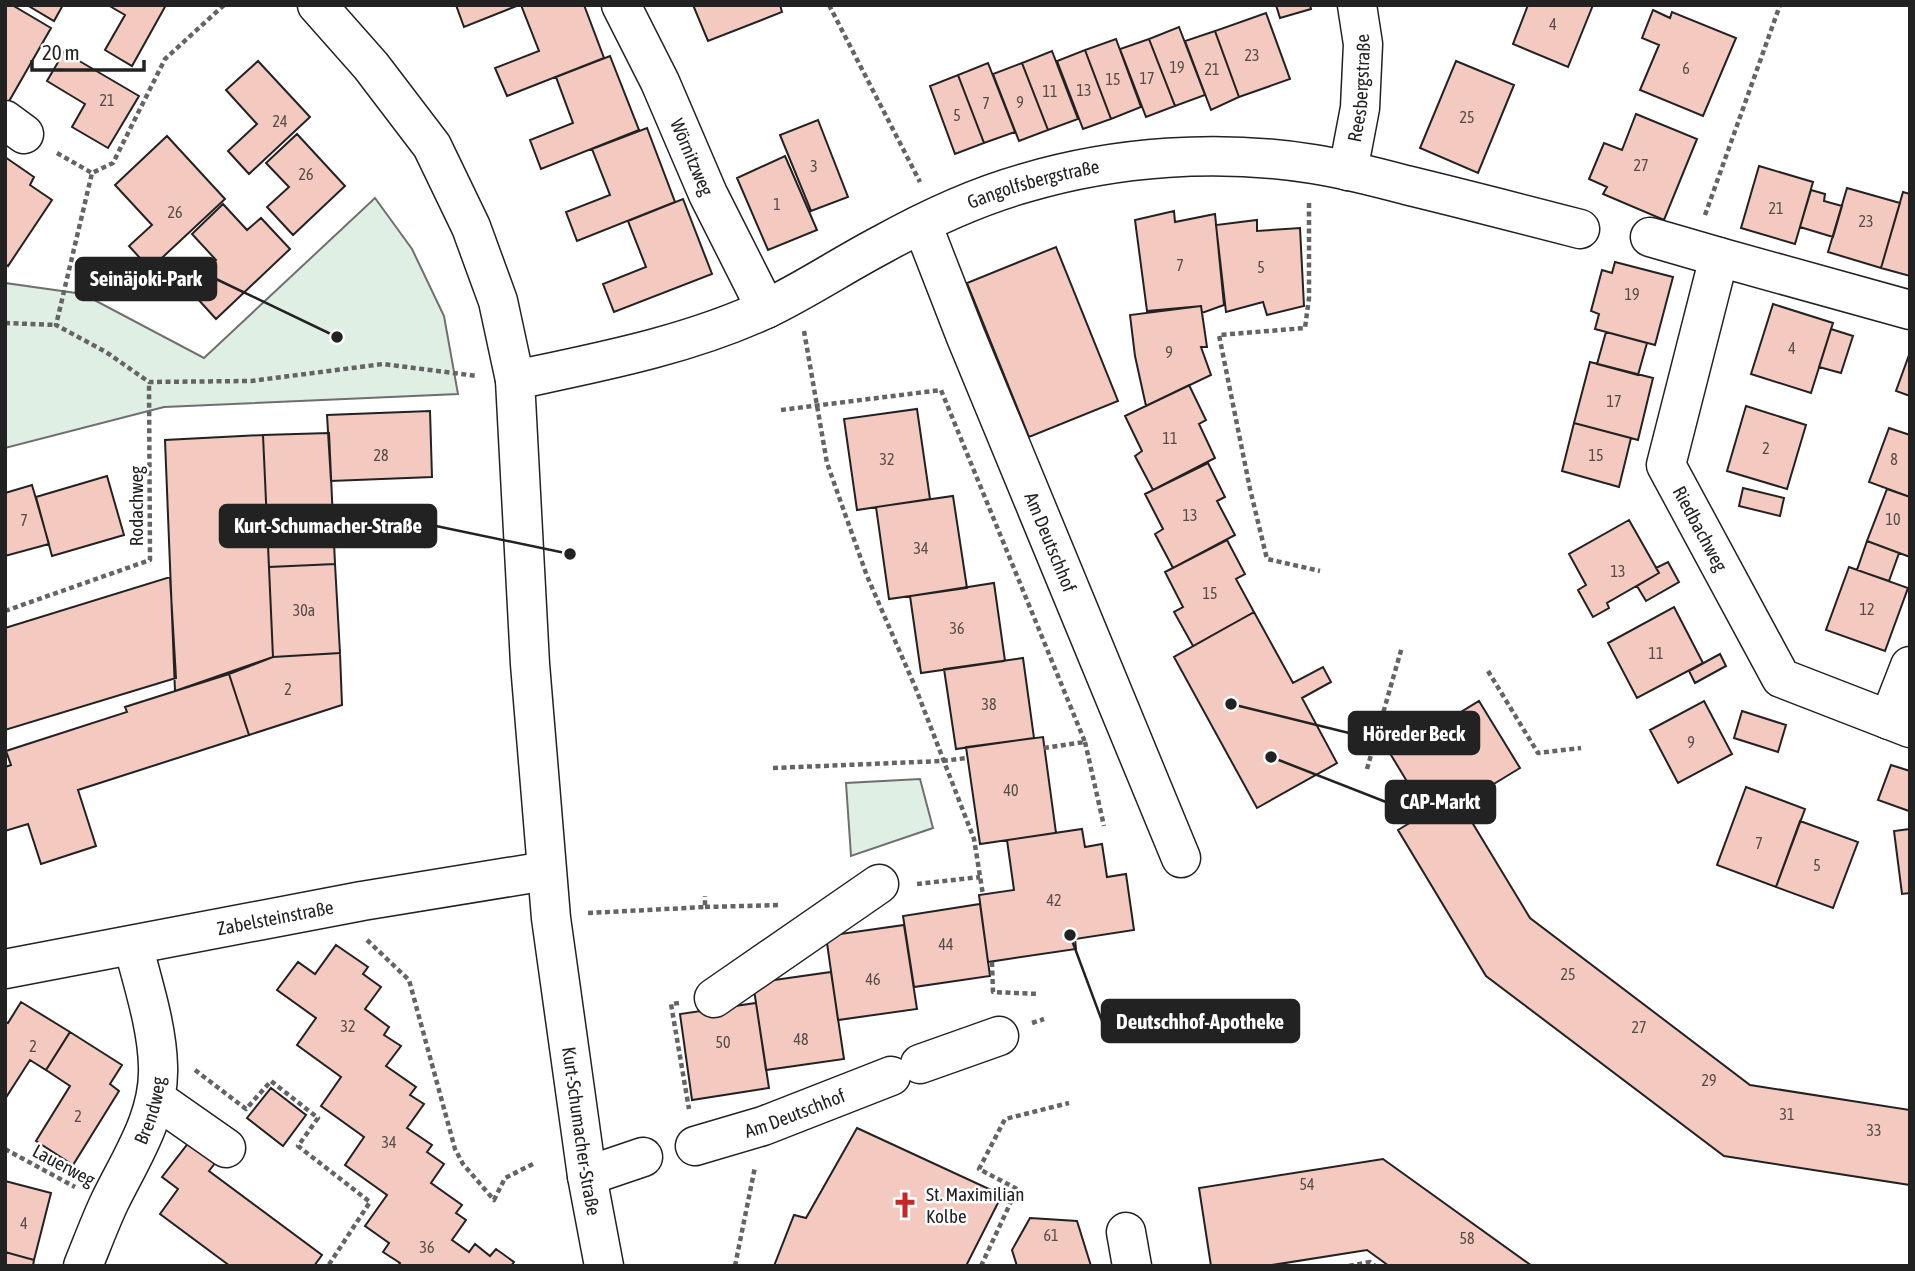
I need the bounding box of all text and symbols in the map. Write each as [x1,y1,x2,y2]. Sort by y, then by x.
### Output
house number: 4 [1549,15,1557,33]
scale bar [32,28,144,72]
street label: Reesbergstraße [1343,33,1374,144]
text: 20 m [42,40,80,64]
house number: 23 [1244,46,1260,64]
house number: 19 [1169,58,1185,76]
house number: 6 [1682,59,1690,77]
house number: 21 [1204,60,1220,78]
house number: 17 [1139,69,1155,87]
house number: 15 [1105,70,1121,88]
house number: 13 [1076,81,1092,99]
house number: 11 [1042,82,1058,100]
house number: 21 [99,91,115,109]
house number: 9 [1016,93,1024,111]
house number: 7 [982,94,990,112]
house number: 5 [953,106,961,124]
house number: 25 [1459,108,1475,126]
house number: 24 [272,112,288,130]
street label: Wörnitzweg [666,115,719,200]
street label: Gangolfsbergstraße [964,155,1101,213]
house number: 27 [1633,156,1649,174]
house number: 3 [810,157,818,175]
house number: 26 [298,165,314,183]
house number: 1 [773,195,781,213]
house number: 21 [1768,199,1784,217]
house number: 26 [167,203,183,221]
house number: 23 [1858,212,1874,230]
house number: 7 [1176,256,1184,274]
callout: Seinäjoki-Park [76,258,216,300]
house number: 5 [1257,258,1265,276]
text: Seinäjoki-Park [90,266,203,290]
house number: 19 [1624,285,1640,303]
house number: 4 [1788,339,1796,357]
house number: 9 [1165,343,1173,361]
house number: 17 [1606,392,1622,410]
house number: 11 [1162,429,1178,447]
house number: 2 [1762,439,1770,457]
house number: 28 [373,446,389,464]
house number: 15 [1588,446,1604,464]
house number: 32 [879,450,895,468]
house number: 8 [1890,450,1898,468]
street label: Rodachweg [125,465,147,546]
street label: Riedbachweg [1668,482,1733,576]
street label: Am Deutschhof [1020,489,1081,595]
callout: Kurt-Schumacher-Straße [220,505,436,547]
house number: 13 [1182,506,1198,524]
house number: 10 [1885,510,1901,528]
house number: 7 [20,511,28,529]
text: Kurt-Schumacher-Straße [234,513,422,537]
house number: 34 [913,539,929,557]
house number: 13 [1610,562,1626,580]
house number: 15 [1202,584,1218,602]
house number: 12 [1859,600,1875,618]
house number: 30a [293,601,315,619]
house number: 36 [949,619,965,637]
house number: 11 [1648,644,1664,662]
house number: 2 [284,680,292,698]
house number: 38 [981,695,997,713]
callout: Höreder Beck [1349,712,1479,754]
text: Höreder Beck [1363,721,1466,745]
house number: 9 [1687,733,1695,751]
house number: 40 [1003,781,1019,799]
callout: CAP-Markt [1386,781,1495,823]
text: CAP-Markt [1400,789,1480,813]
house number: 7 [1755,834,1763,852]
house number: 5 [1813,856,1821,874]
house number: 42 [1046,891,1062,909]
street label: Zabelsteinstraße [215,896,335,939]
house number: 44 [938,935,954,953]
house number: 25 [1560,965,1576,983]
house number: 46 [865,970,881,988]
callout: Deutschhof-Apotheke [1102,1000,1299,1042]
text: Deutschhof-Apotheke [1116,1009,1284,1033]
house number: 32 [340,1017,356,1035]
house number: 27 [1631,1018,1647,1036]
house number: 48 [793,1030,809,1048]
house number: 50 [715,1033,731,1051]
house number: 2 [29,1037,37,1055]
street label: Kurt-Schumacher-Straße [558,1045,605,1217]
house number: 29 [1701,1071,1717,1089]
street label: Brendweg [129,1075,169,1148]
street label: Am Deutschhof [742,1084,848,1142]
house number: 31 [1779,1105,1795,1123]
house number: 2 [74,1107,82,1125]
house number: 33 [1866,1121,1882,1139]
house number: 34 [381,1133,397,1151]
street label: Lauerweg [29,1139,100,1191]
house number: 54 [1299,1175,1315,1193]
place label: St. Maximilian Kolbe [926,1183,1025,1227]
church icon: St. Maximilian Kolbe [890,1190,920,1220]
house number: 4 [20,1214,28,1232]
house number: 61 [1043,1226,1059,1244]
house number: 58 [1459,1229,1475,1247]
house number: 36 [419,1238,435,1256]

